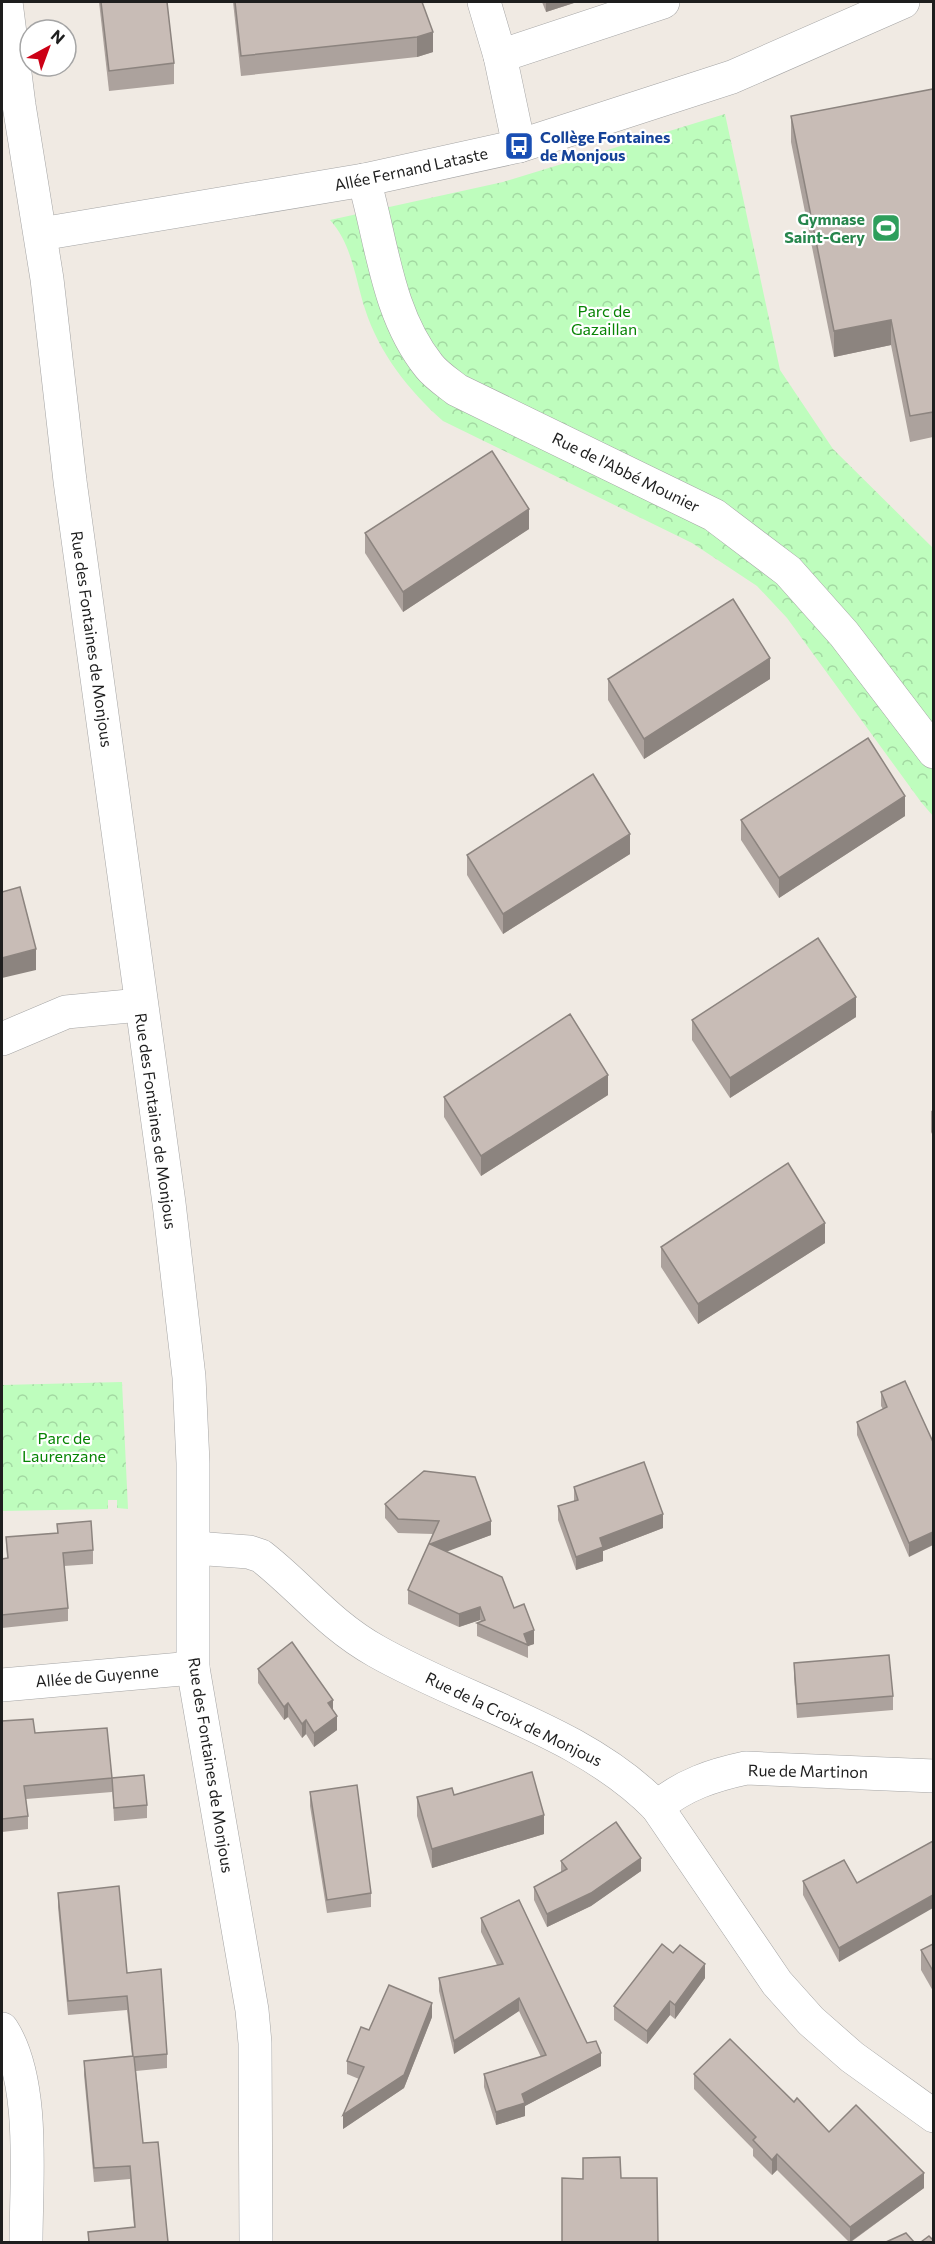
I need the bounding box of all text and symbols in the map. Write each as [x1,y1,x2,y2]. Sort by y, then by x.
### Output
north arrow [18,18,78,78]
text: N [47,25,69,47]
place label: Collège Fontaines de Monjous [540,127,670,164]
bus stop icon: Collège Fontaines de Monjous [503,130,535,162]
street label: Allée Fernand Lataste [332,143,489,194]
place label: Gymnase Saint-Gery [784,209,865,246]
sports icon: Gymnase Saint-Gery [870,212,902,244]
park label: Parc de Gazaillan [571,301,637,338]
street label: Rue de l'Abbé Mounier [549,428,704,516]
street label: Rue des Fontaines de Monjous [68,530,117,748]
street label: Rue des Fontaines de Monjous [132,1012,181,1230]
park label: Parc de Laurenzane [22,1428,106,1465]
street label: Rue des Fontaines de Monjous [185,1656,238,1874]
street label: Allée de Guyenne [34,1661,159,1690]
street label: Rue de la Croix de Monjous [423,1667,606,1770]
street label: Rue de Martinon [748,1760,868,1781]

